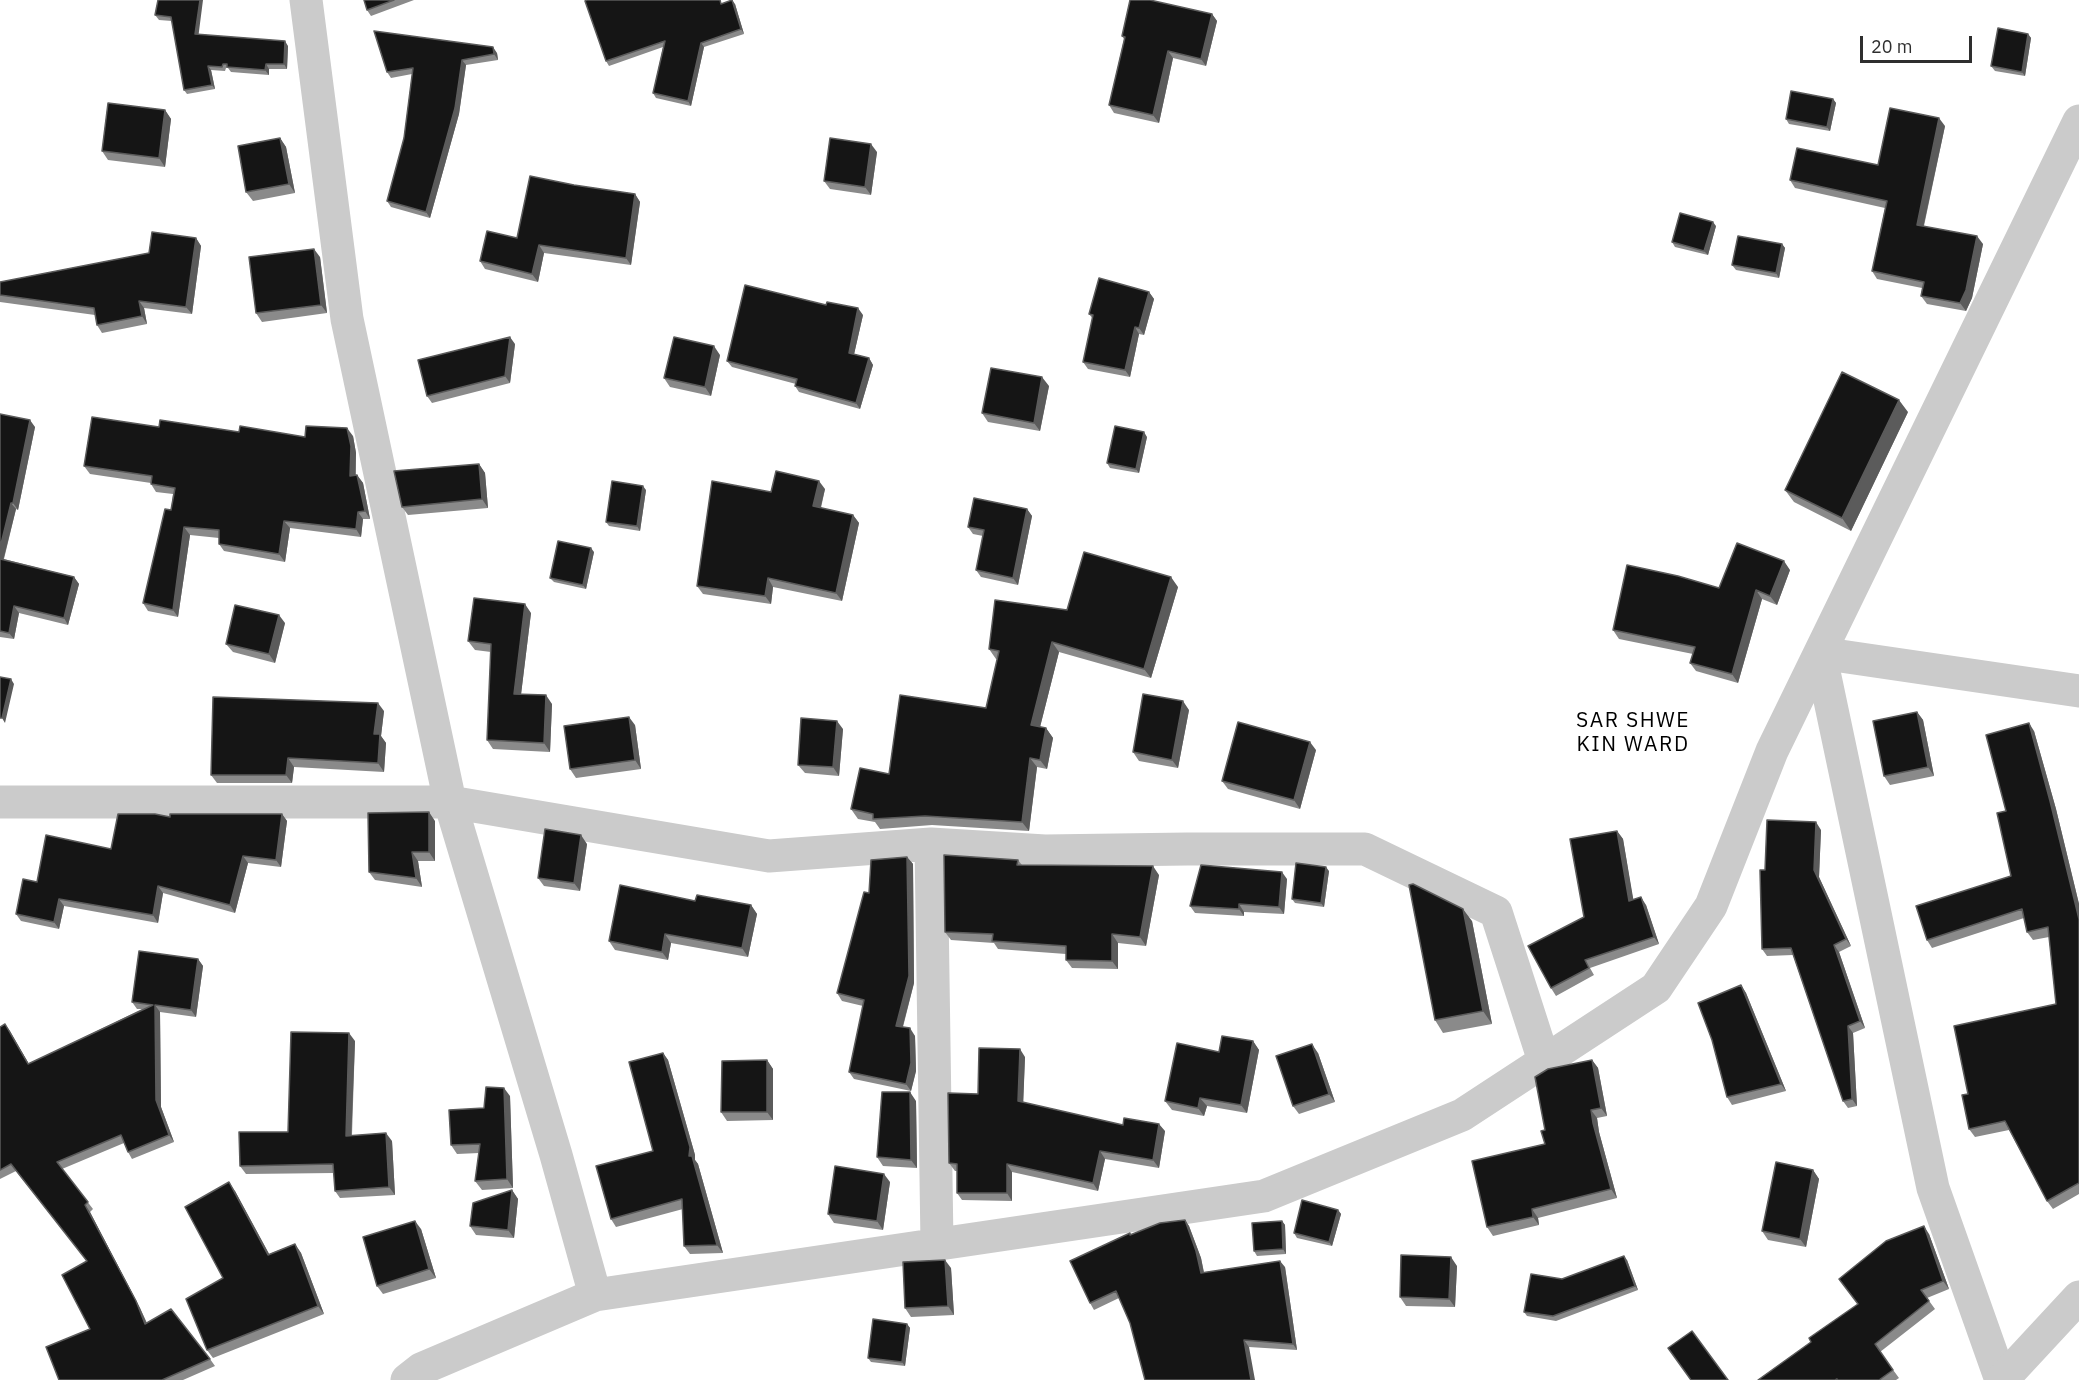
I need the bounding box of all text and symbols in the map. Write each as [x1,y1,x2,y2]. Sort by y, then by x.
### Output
scale bar [1863,24,1976,62]
text: 20 m [1871,35,1913,58]
district label: SAR SHWE KIN WARD [1576,708,1690,758]

